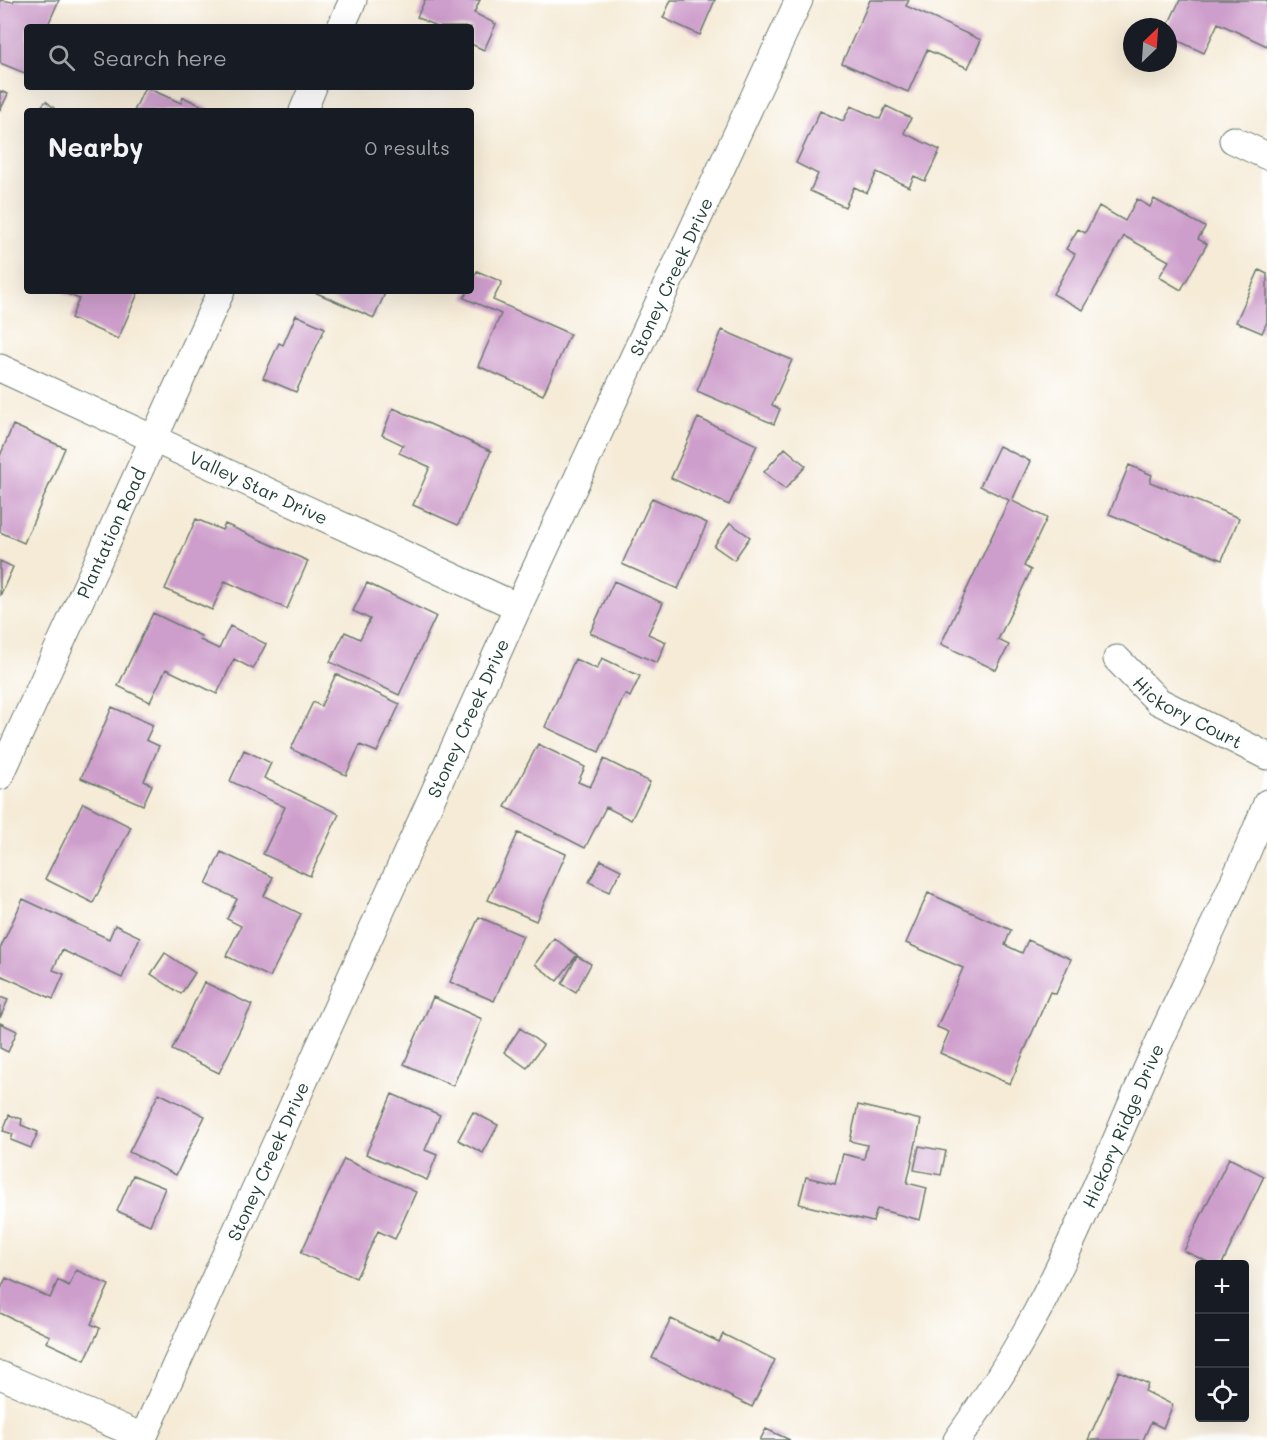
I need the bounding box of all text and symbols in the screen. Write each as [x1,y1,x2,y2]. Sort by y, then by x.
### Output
north arrow [1123,18,1177,72]
search box [24,24,474,90]
icon: search [45,41,78,74]
text: Search here [93,43,227,72]
text: Nearby [48,130,143,164]
text: 0 results [365,134,450,160]
street label: Stoney Creek Drive [624,193,718,360]
street label: Valley Star Drive [186,445,332,530]
street label: Plantation Road [71,464,151,602]
street label: Stoney Creek Drive [421,635,514,802]
street label: Hickory Court [1128,671,1247,754]
street label: Hickory Ridge Drive [1076,1040,1169,1212]
street label: Stoney Creek Drive [222,1078,314,1245]
map controls [1195,1260,1249,1422]
button: + [1195,1260,1249,1314]
button: − [1195,1314,1249,1368]
button: locate [1195,1368,1249,1422]

